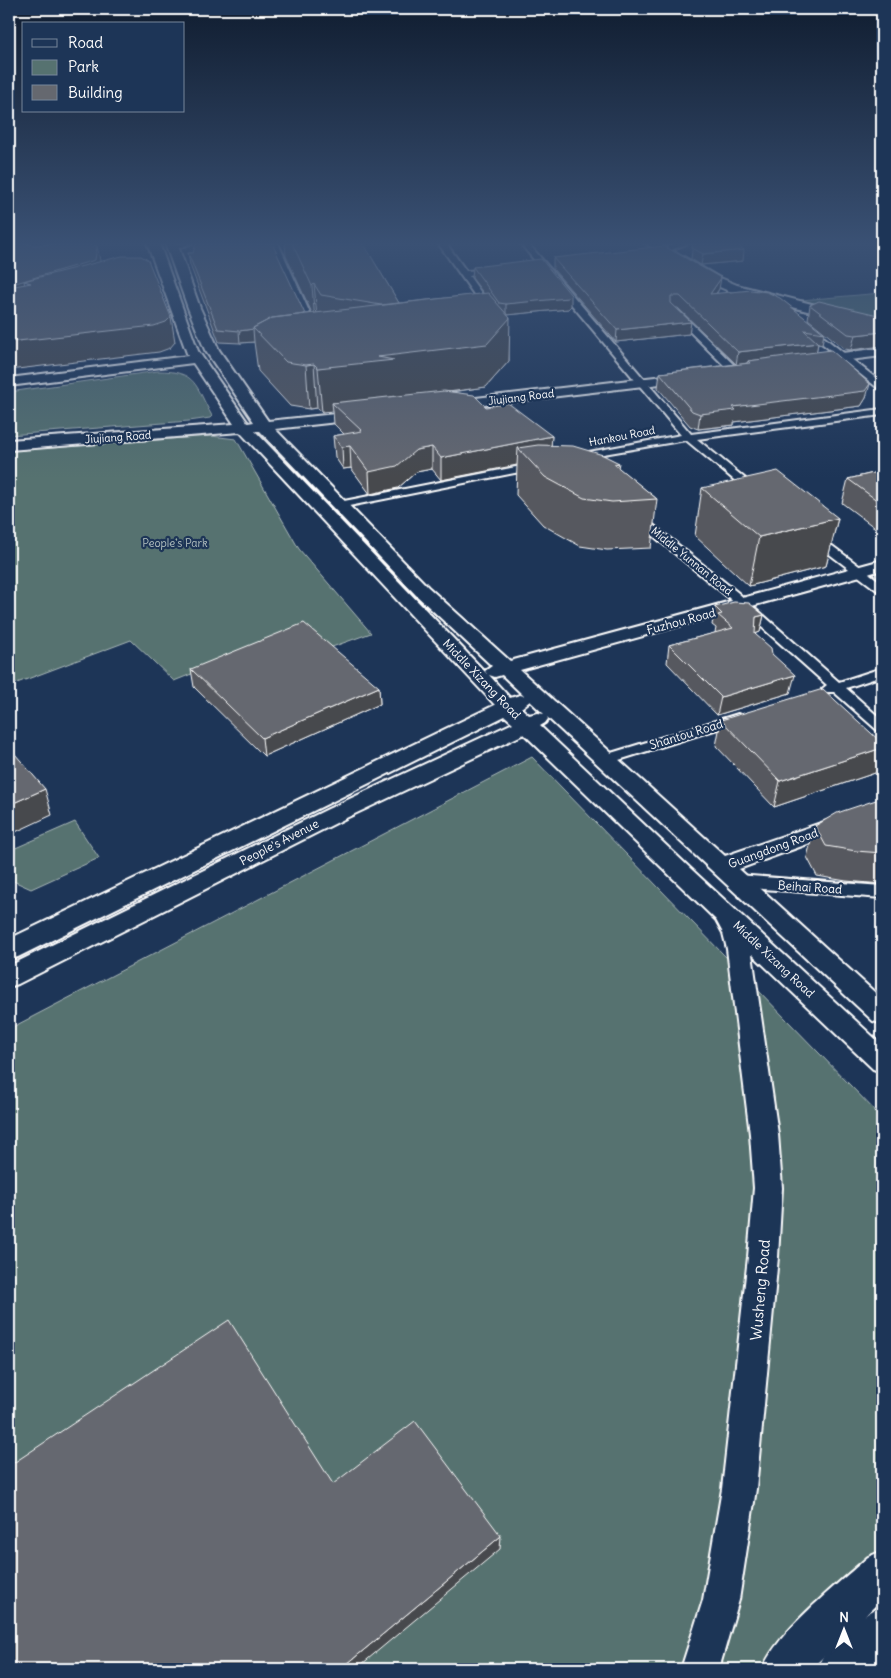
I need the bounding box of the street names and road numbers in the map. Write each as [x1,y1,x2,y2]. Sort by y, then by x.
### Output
street label: Jiujiang Road [487,386,555,408]
street label: Hankou Road [588,423,657,449]
street label: Jiujiang Road [84,428,152,446]
street label: Middle Yunnan Road [648,524,736,599]
street label: Fuzhou Road [645,605,717,637]
street label: Middle Xizang Road [440,636,524,722]
street label: Shantou Road [647,716,725,752]
street label: People's Avenue [237,816,321,868]
street label: Guangdong Road [726,825,820,871]
street label: Beihai Road [777,877,843,897]
street label: Middle Xizang Road [730,917,818,1001]
street label: Wusheng Road [746,1238,774,1341]

